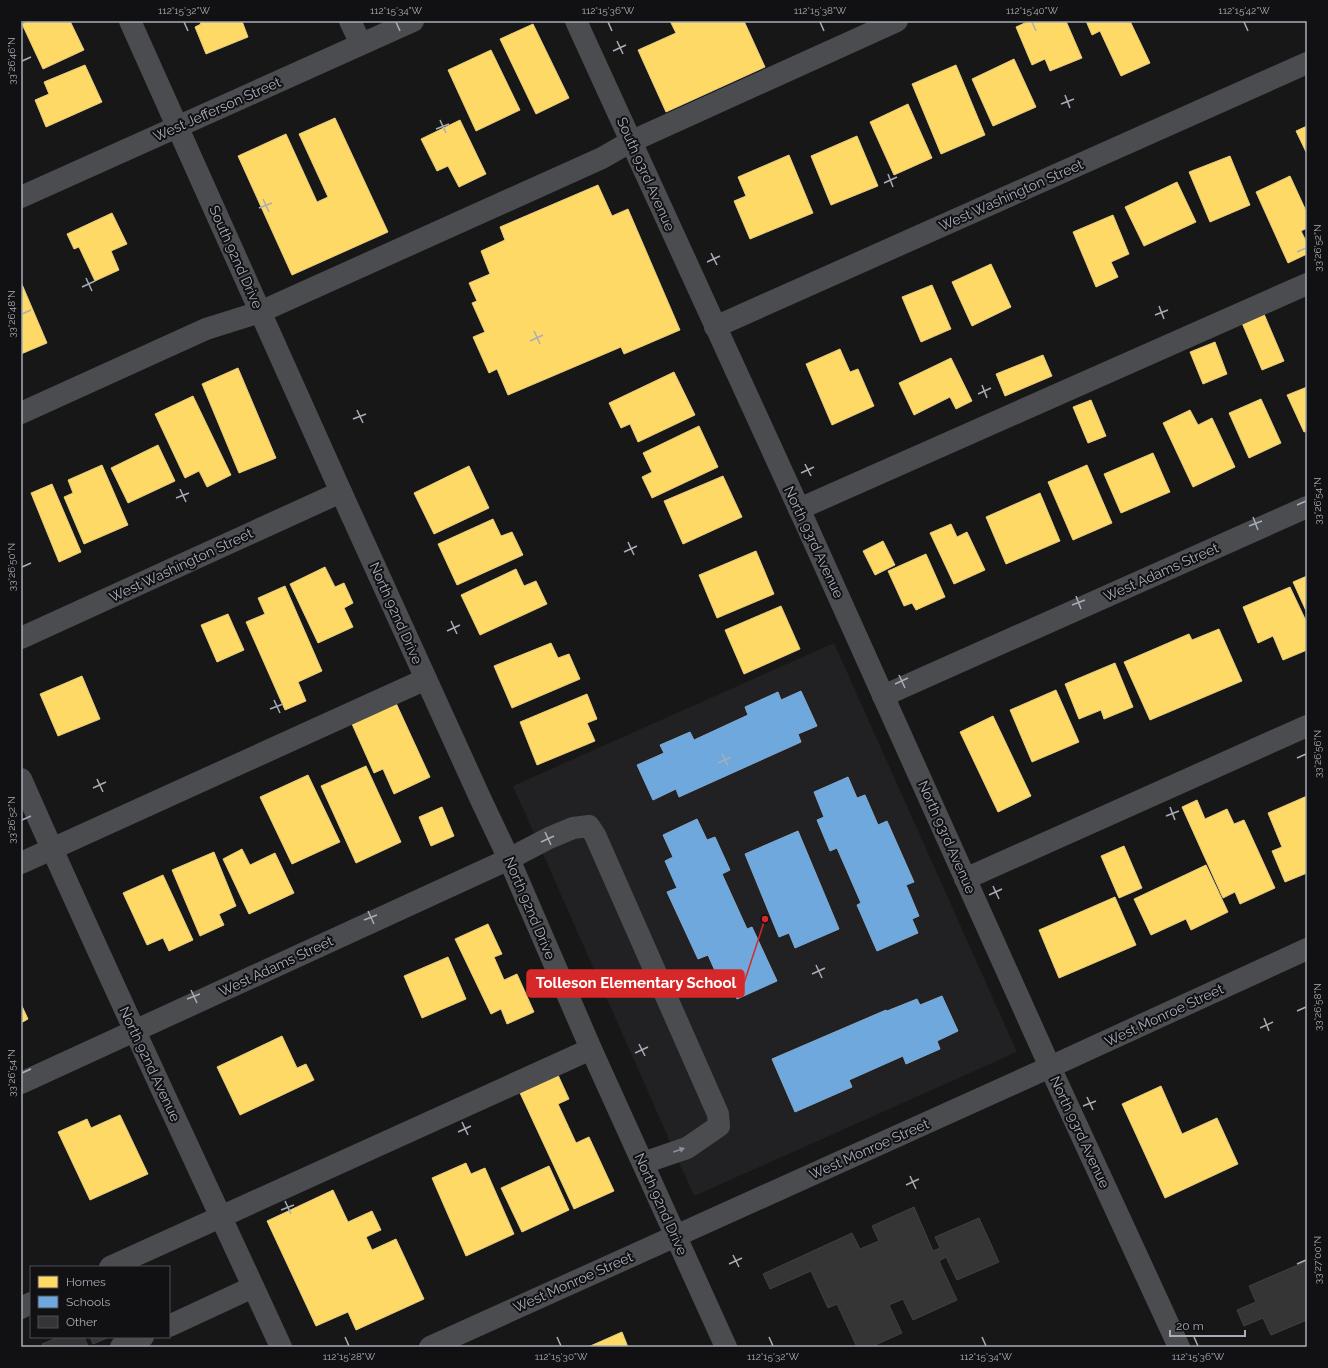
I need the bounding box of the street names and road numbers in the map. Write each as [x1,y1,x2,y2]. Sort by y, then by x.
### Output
street label: West Jefferson Street [151,73,284,144]
street label: South 93rd Avenue [614,115,678,233]
street label: West Washington Street [936,156,1086,234]
street label: South 92nd Drive [206,203,266,311]
street label: North 93rd Avenue [781,483,847,601]
street label: West Washington Street [107,525,255,605]
street label: West Adams Street [1101,539,1221,605]
street label: North 92nd Drive [366,560,426,666]
street label: North 93rd Avenue [915,778,979,896]
street label: North 92nd Drive [501,854,559,962]
street label: West Adams Street [216,932,336,999]
street label: West Monroe Street [1102,980,1226,1050]
street label: North 92nd Avenue [116,1004,184,1124]
street label: North 93rd Avenue [1047,1073,1113,1191]
street label: West Monroe Street [807,1115,932,1183]
street label: North 92nd Drive [631,1151,691,1257]
street label: West Monroe Street [511,1248,636,1316]

